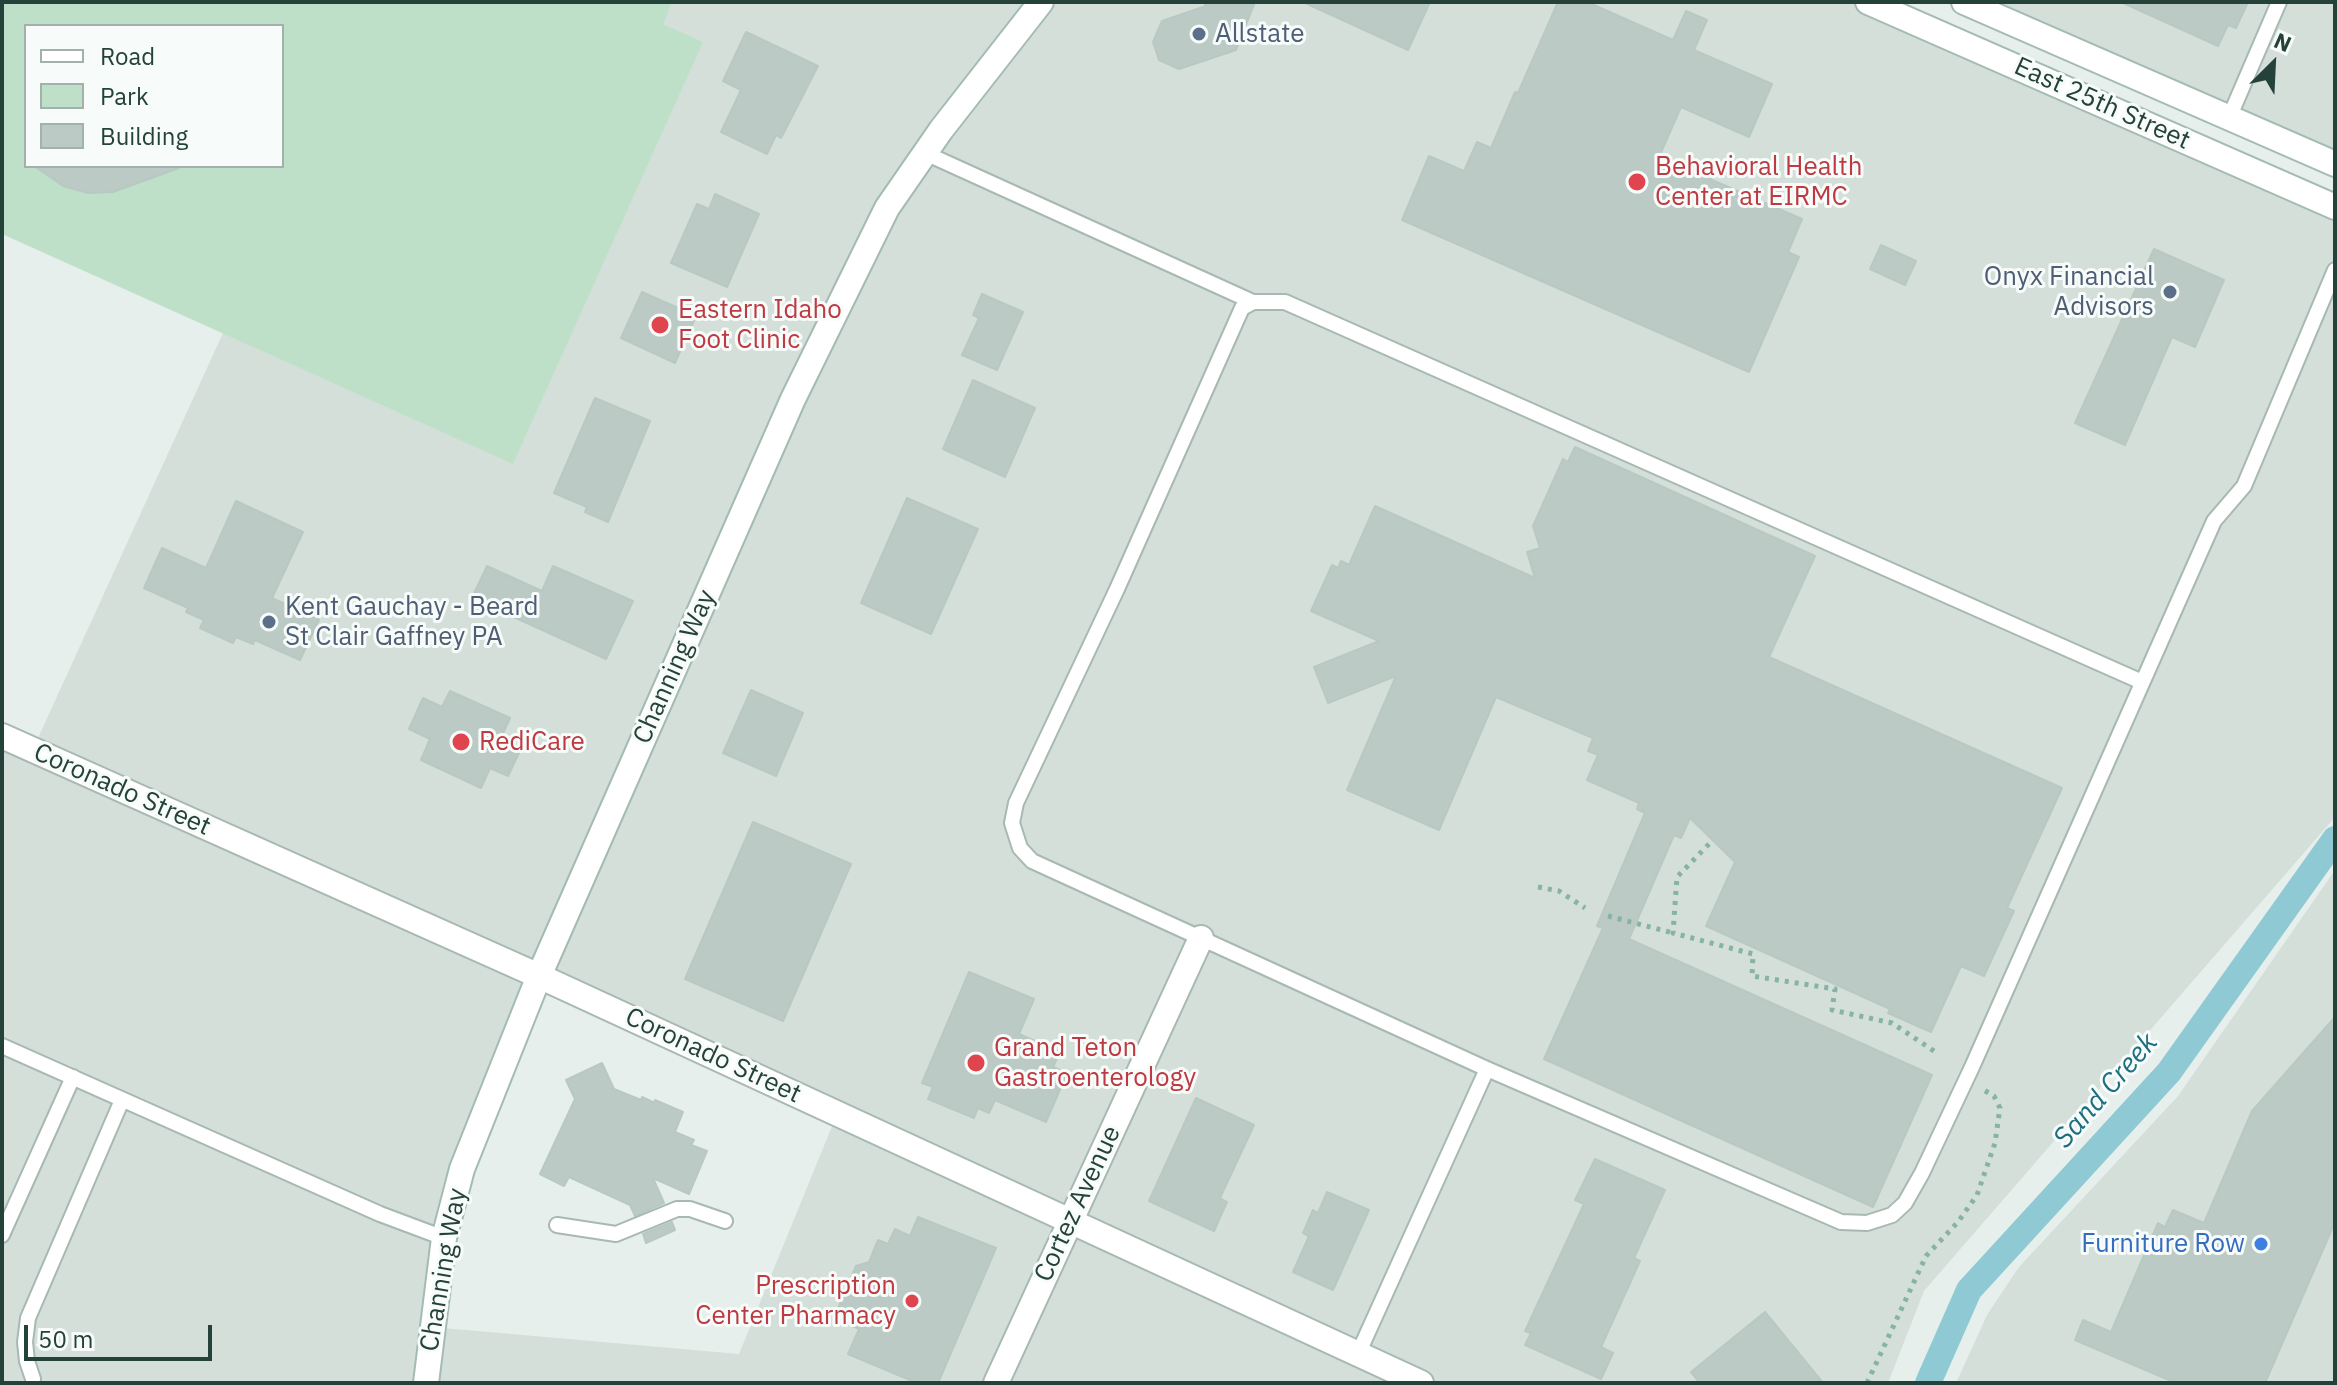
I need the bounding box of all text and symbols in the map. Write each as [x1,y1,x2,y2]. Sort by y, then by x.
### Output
place label: Allstate [1215,18,1304,50]
legend [24,24,284,168]
north arrow [2233,24,2313,104]
marker: Allstate [1190,25,1208,43]
text: N [2270,25,2296,58]
text: Road [100,40,155,72]
street label: East 25th Street [2009,51,2195,157]
text: Park [100,80,149,112]
text: Building [100,120,188,152]
place label: Behavioral Health Center at EIRMC [1655,151,1862,212]
marker: Behavioral Health Center at EIRMC [1626,171,1648,193]
place label: Onyx Financial Advisors [1984,261,2154,322]
marker: Onyx Financial Advisors [2161,283,2179,301]
place label: Eastern Idaho Foot Clinic [678,294,842,356]
marker: Eastern Idaho Foot Clinic [649,314,671,336]
street label: Channing Way [627,585,723,749]
place label: Kent Gauchay - Beard St Clair Gaffney PA [285,591,539,652]
marker: Kent Gauchay - Beard St Clair Gaffney PA [260,613,278,631]
place label: RediCare [479,726,585,758]
marker: RediCare [450,731,472,753]
street label: Coronado Street [29,737,215,843]
street label: Coronado Street [620,1002,806,1110]
water label: Sand Creek [2047,1027,2165,1155]
place label: Grand Teton Gastroenterology [994,1032,1196,1094]
marker: Grand Teton Gastroenterology [965,1052,987,1074]
street label: Cortez Avenue [1028,1121,1128,1287]
street label: Channing Way [414,1186,474,1354]
place label: Furniture Row [2081,1228,2245,1260]
marker: Furniture Row [2252,1235,2270,1253]
place label: Prescription Center Pharmacy [695,1270,896,1332]
marker: Prescription Center Pharmacy [903,1292,921,1310]
scale bar [28,1309,216,1359]
text: 50 m [38,1323,93,1355]

